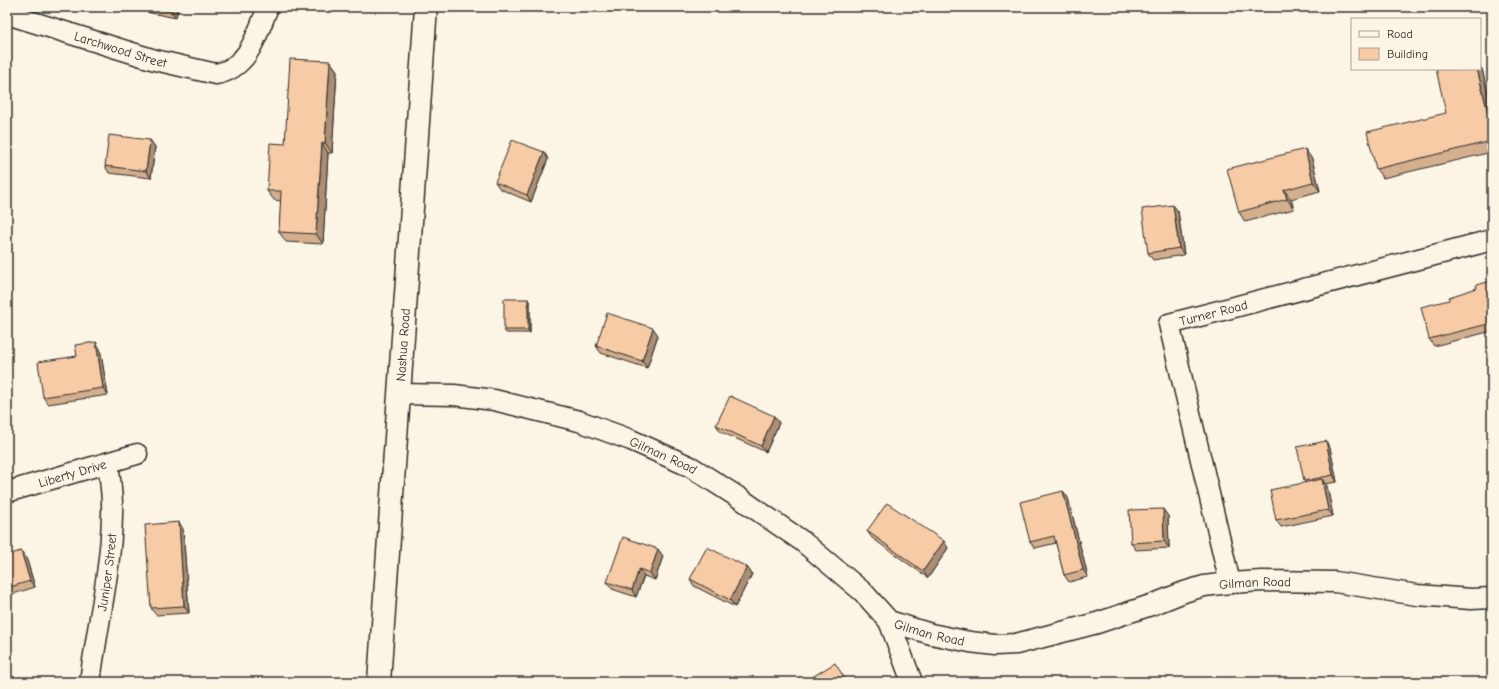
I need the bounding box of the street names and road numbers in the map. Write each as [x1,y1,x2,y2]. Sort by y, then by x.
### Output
street label: Larchwood Street [72,28,170,70]
street label: Turner Road [1178,296,1249,329]
street label: Nashua Road [392,308,413,382]
street label: Gilman Road [628,433,700,477]
street label: Liberty Drive [37,456,108,490]
street label: Juniper Street [94,532,119,612]
street label: Gilman Road [1218,573,1291,592]
street label: Gilman Road [892,616,966,648]

